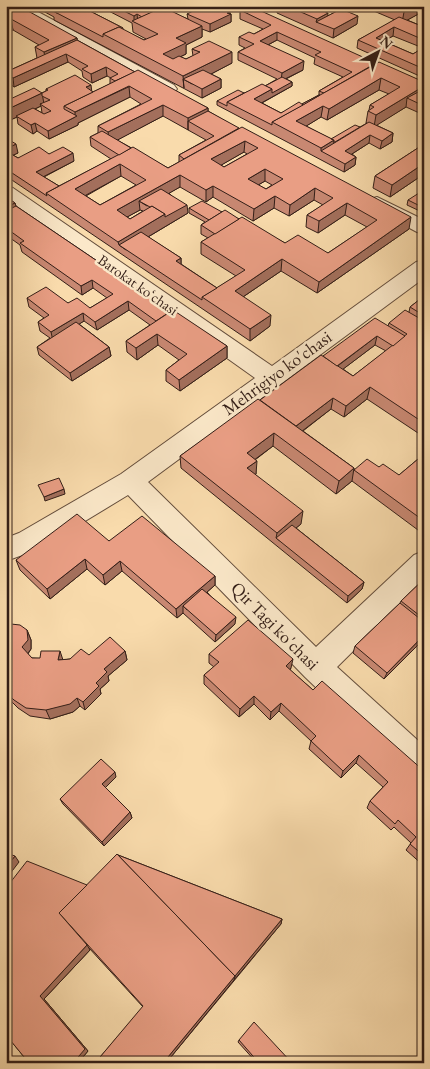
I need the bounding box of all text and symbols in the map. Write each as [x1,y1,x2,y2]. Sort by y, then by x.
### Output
north arrow [352,28,402,78]
text: N [376,32,397,53]
street label: Barokat koʻchasi [95,250,182,319]
street label: Mehrigiyo ko'chasi [217,325,336,420]
street label: Qir Tagi ko'chasi [226,577,325,675]

